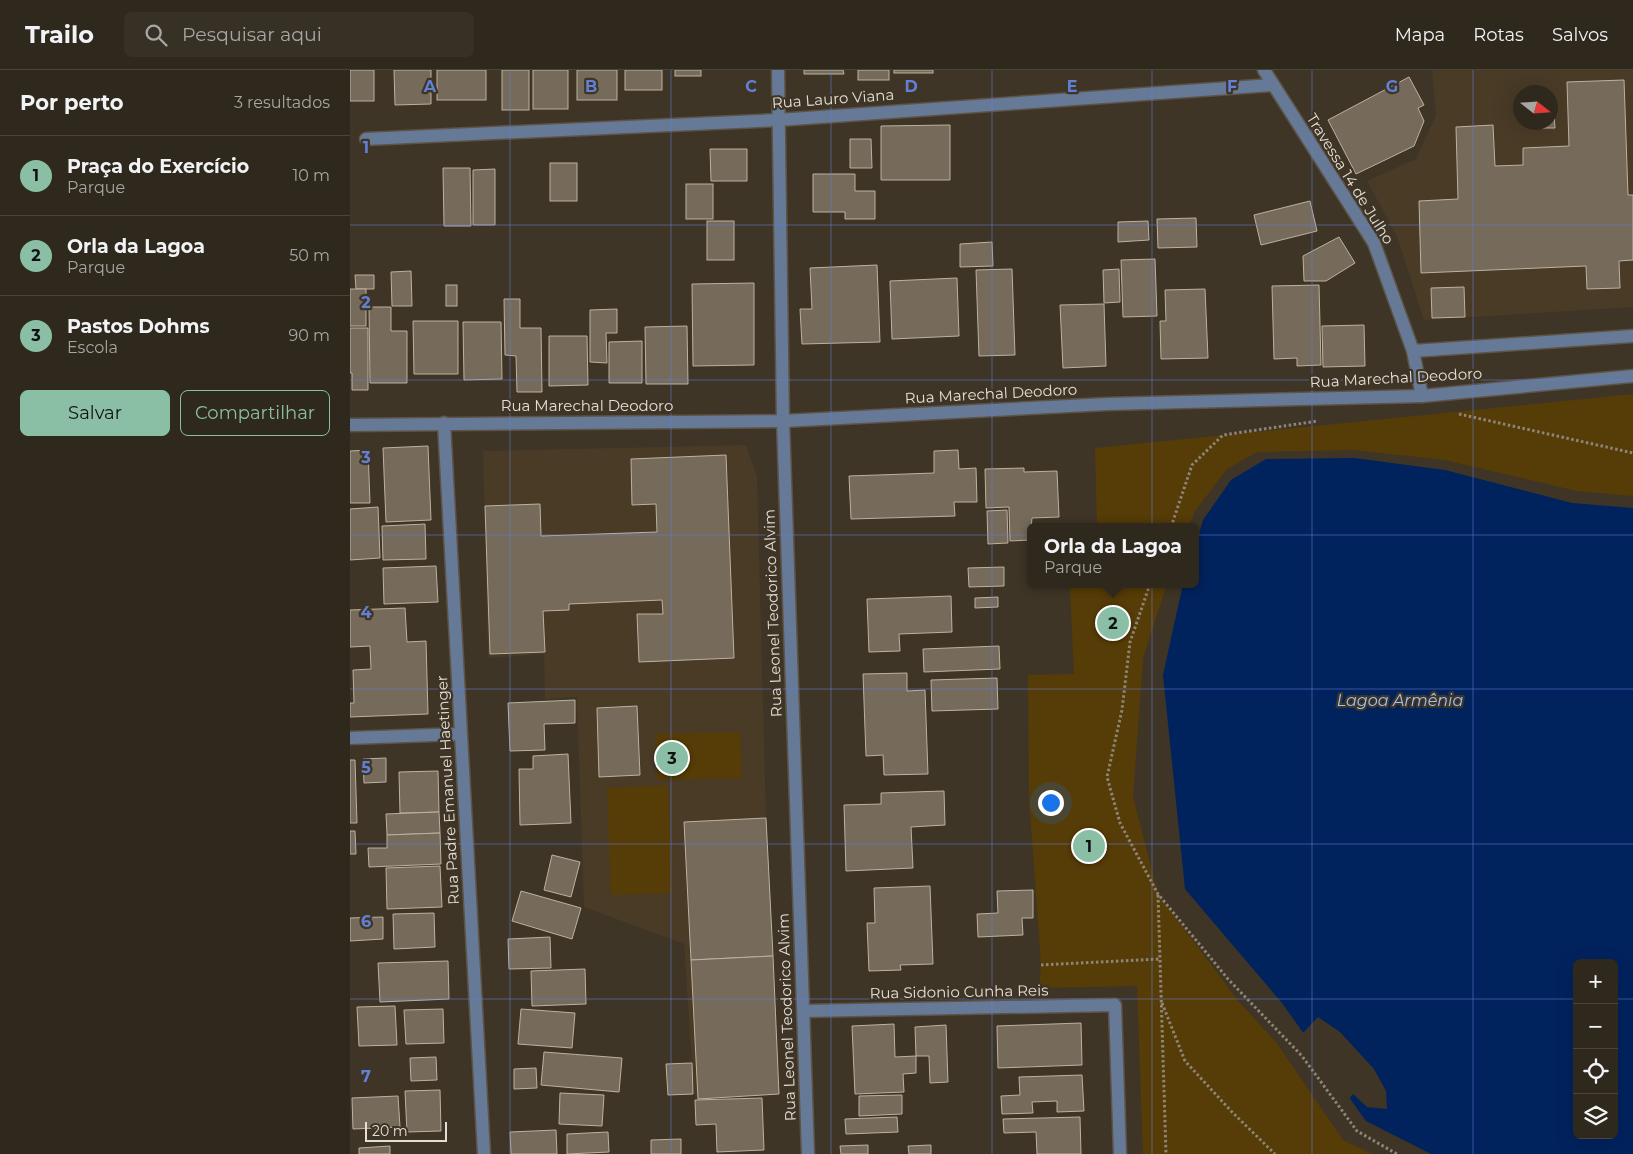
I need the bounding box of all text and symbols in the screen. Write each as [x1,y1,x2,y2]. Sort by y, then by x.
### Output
search box [124,12,474,57]
text: Trailo [25,20,94,49]
icon: search [142,21,170,49]
text: Pesquisar aqui [182,23,322,46]
text: Mapa [1395,24,1445,46]
text: Rotas [1473,24,1524,46]
text: Salvos [1552,24,1608,46]
text: A [423,77,437,96]
text: B [585,77,597,96]
text: C [745,77,757,96]
text: D [904,77,918,96]
text: E [1067,77,1077,96]
text: F [1227,77,1237,96]
text: G [1386,77,1398,96]
street label: Rua Lauro Viana [771,85,895,112]
north arrow [1513,85,1558,130]
text: Por perto [20,90,124,115]
text: 3 resultados [234,93,330,112]
street label: Travessa 14 de Julho [1302,110,1398,248]
text: 1 [363,138,369,157]
text: Praça do Exercício [67,155,249,178]
text: 1 [33,166,39,185]
text: 10 m [292,166,330,185]
text: Parque [67,178,125,197]
text: Orla da Lagoa [67,235,205,258]
text: 2 [31,246,41,265]
text: 50 m [289,246,330,265]
text: Parque [67,258,125,277]
text: 2 [361,293,371,312]
text: Pastos Dohms [67,315,210,338]
text: 3 [31,326,41,345]
text: 90 m [288,326,330,345]
text: Escola [67,338,118,357]
street label: Rua Marechal Deodoro [1309,363,1483,392]
street label: Rua Marechal Deodoro [904,379,1078,408]
button: Salvar [20,390,170,436]
button: Compartilhar [180,390,330,436]
street label: Rua Marechal Deodoro [501,396,673,415]
text: 3 [360,448,371,467]
street label: Rua Leonel Teodorico Alvim [759,509,786,717]
popup [1027,523,1199,588]
text: Orla da Lagoa [1044,535,1182,558]
text: Parque [1044,558,1102,577]
text: 4 [360,603,372,622]
pin: 2 [1097,604,1129,642]
street label: Rua Padre Emanuel Haetinger [432,675,463,905]
water label: Lagoa Armênia [1337,691,1463,710]
pin: 3 [656,739,688,777]
text: 5 [361,758,371,777]
your location [1038,790,1064,816]
pin: 1 [1073,827,1105,865]
text: 6 [361,912,371,931]
street label: Rua Leonel Teodorico Alvim [773,913,800,1121]
map controls [1573,959,1618,1139]
button: + [1573,959,1618,1004]
street label: Rua Sidonio Cunha Reis [869,980,1049,1003]
button: − [1573,1004,1618,1049]
button: locate [1573,1049,1618,1094]
text: 7 [361,1067,371,1086]
button: layers [1573,1094,1618,1139]
scale bar [365,1119,448,1142]
text: 20 m [372,1122,408,1140]

